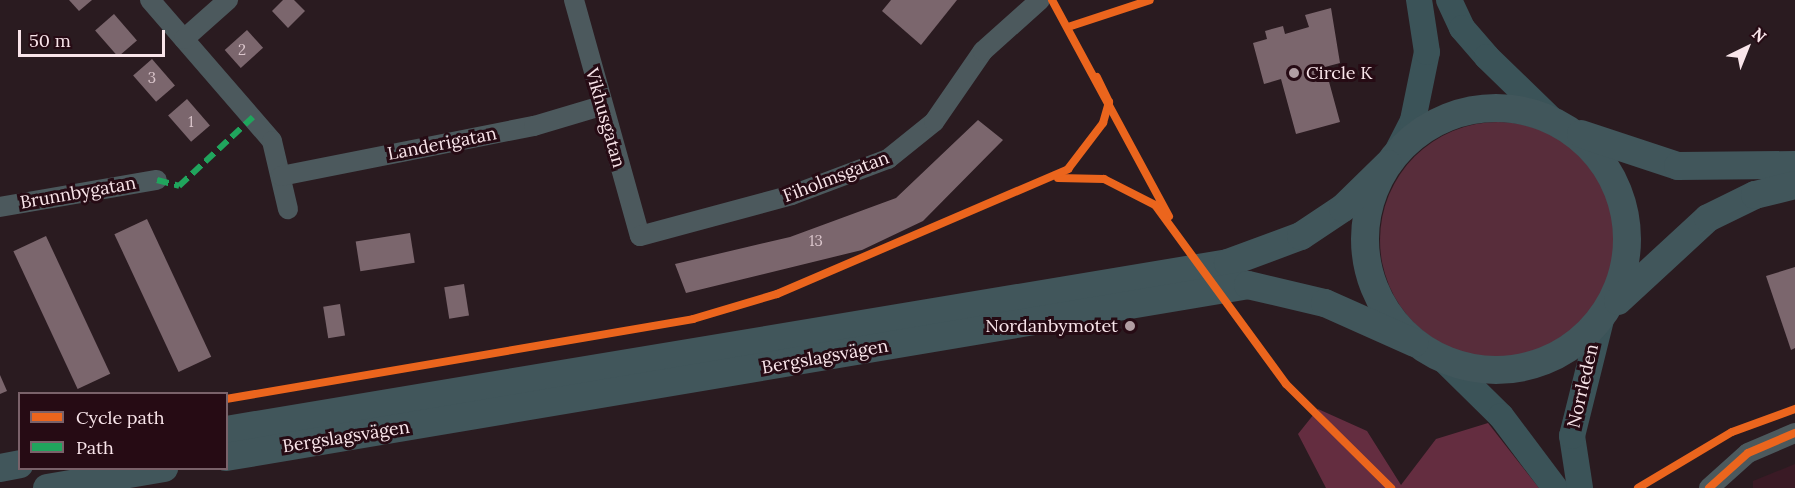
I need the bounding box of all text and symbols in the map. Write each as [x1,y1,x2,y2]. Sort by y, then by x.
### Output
scale bar [21,18,168,56]
north arrow [1717,18,1777,78]
text: N [1748,23,1771,46]
text: 50 m [29,29,71,52]
house number: 2 [238,41,246,59]
place label: Circle K [1306,62,1373,84]
street label: Vikhusgatan [581,66,629,170]
marker: Circle K [1287,66,1301,80]
house number: 3 [148,69,156,87]
house number: 1 [188,113,194,131]
street label: Landerigatan [386,123,498,165]
street label: Fiholmsgatan [780,147,892,207]
street label: Brunnbygatan [18,172,138,214]
house number: 13 [809,232,823,250]
place label: Nordanbymotet [985,315,1118,337]
marker: Nordanbymotet [1123,319,1137,333]
street label: Bergslagsvägen [760,335,890,379]
street label: Norrleden [1563,342,1603,430]
legend [18,392,228,470]
text: Cycle path [76,406,165,429]
street label: Bergslagsvägen [281,416,411,458]
text: Path [76,436,114,459]

